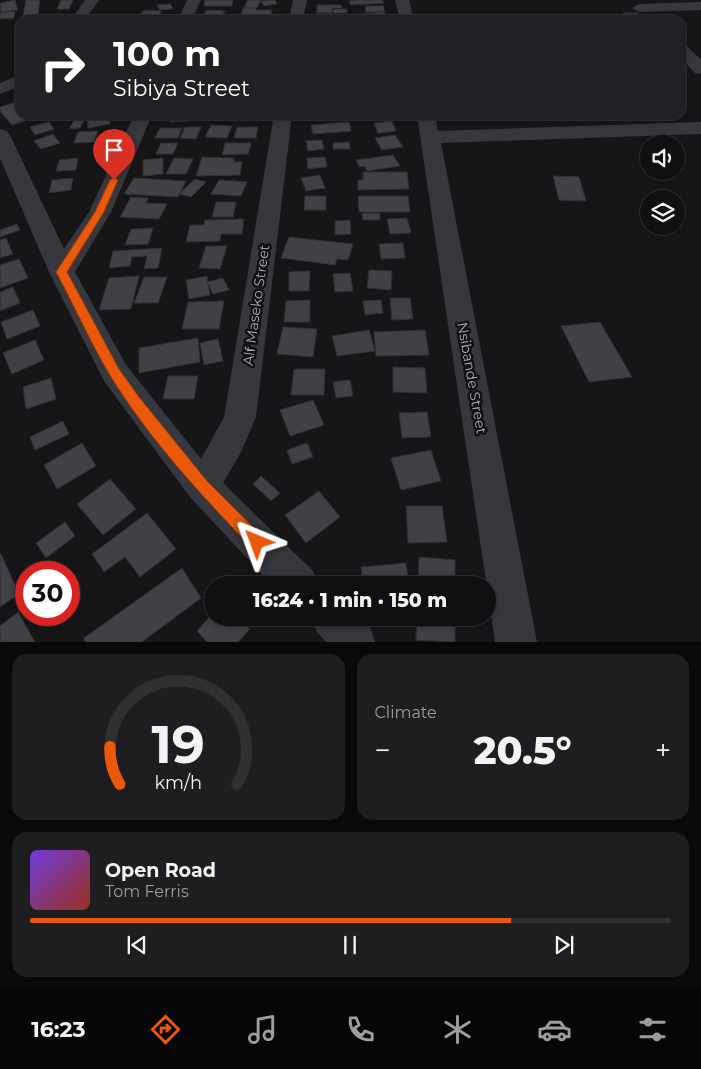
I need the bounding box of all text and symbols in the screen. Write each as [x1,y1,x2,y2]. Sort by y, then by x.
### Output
text: 100 m [113,32,221,75]
icon: right [30,35,95,100]
text: Sibiya Street [113,75,250,102]
pin [93,129,135,180]
map controls [640,135,685,235]
button: sound [640,135,685,180]
icon: arrive [100,136,128,164]
button: layers [640,190,685,235]
street label: Alf Maseko Street [239,243,273,367]
street label: Nsibande Street [453,321,491,436]
position arrow [230,515,282,567]
speed limit sign: 30 [15,561,80,626]
text: 16:24 · 1 min · 150 m [253,589,447,612]
text: Climate [375,703,437,722]
text: 19 [151,713,205,776]
text: 20.5° [474,727,572,774]
text: − [375,733,391,767]
text: + [655,733,671,767]
text: km/h [154,772,202,793]
text: Open Road [105,859,216,882]
text: Tom Ferris [105,882,189,901]
icon: previous [123,931,151,959]
icon: pause [336,931,364,959]
icon: next [550,931,578,959]
icon: directions [148,1012,183,1047]
icon: music [245,1012,280,1047]
icon: phone [343,1012,378,1047]
icon: climate [440,1012,475,1047]
icon: car [537,1012,572,1047]
icon: filters [635,1012,670,1047]
text: 16:23 [31,1016,86,1043]

